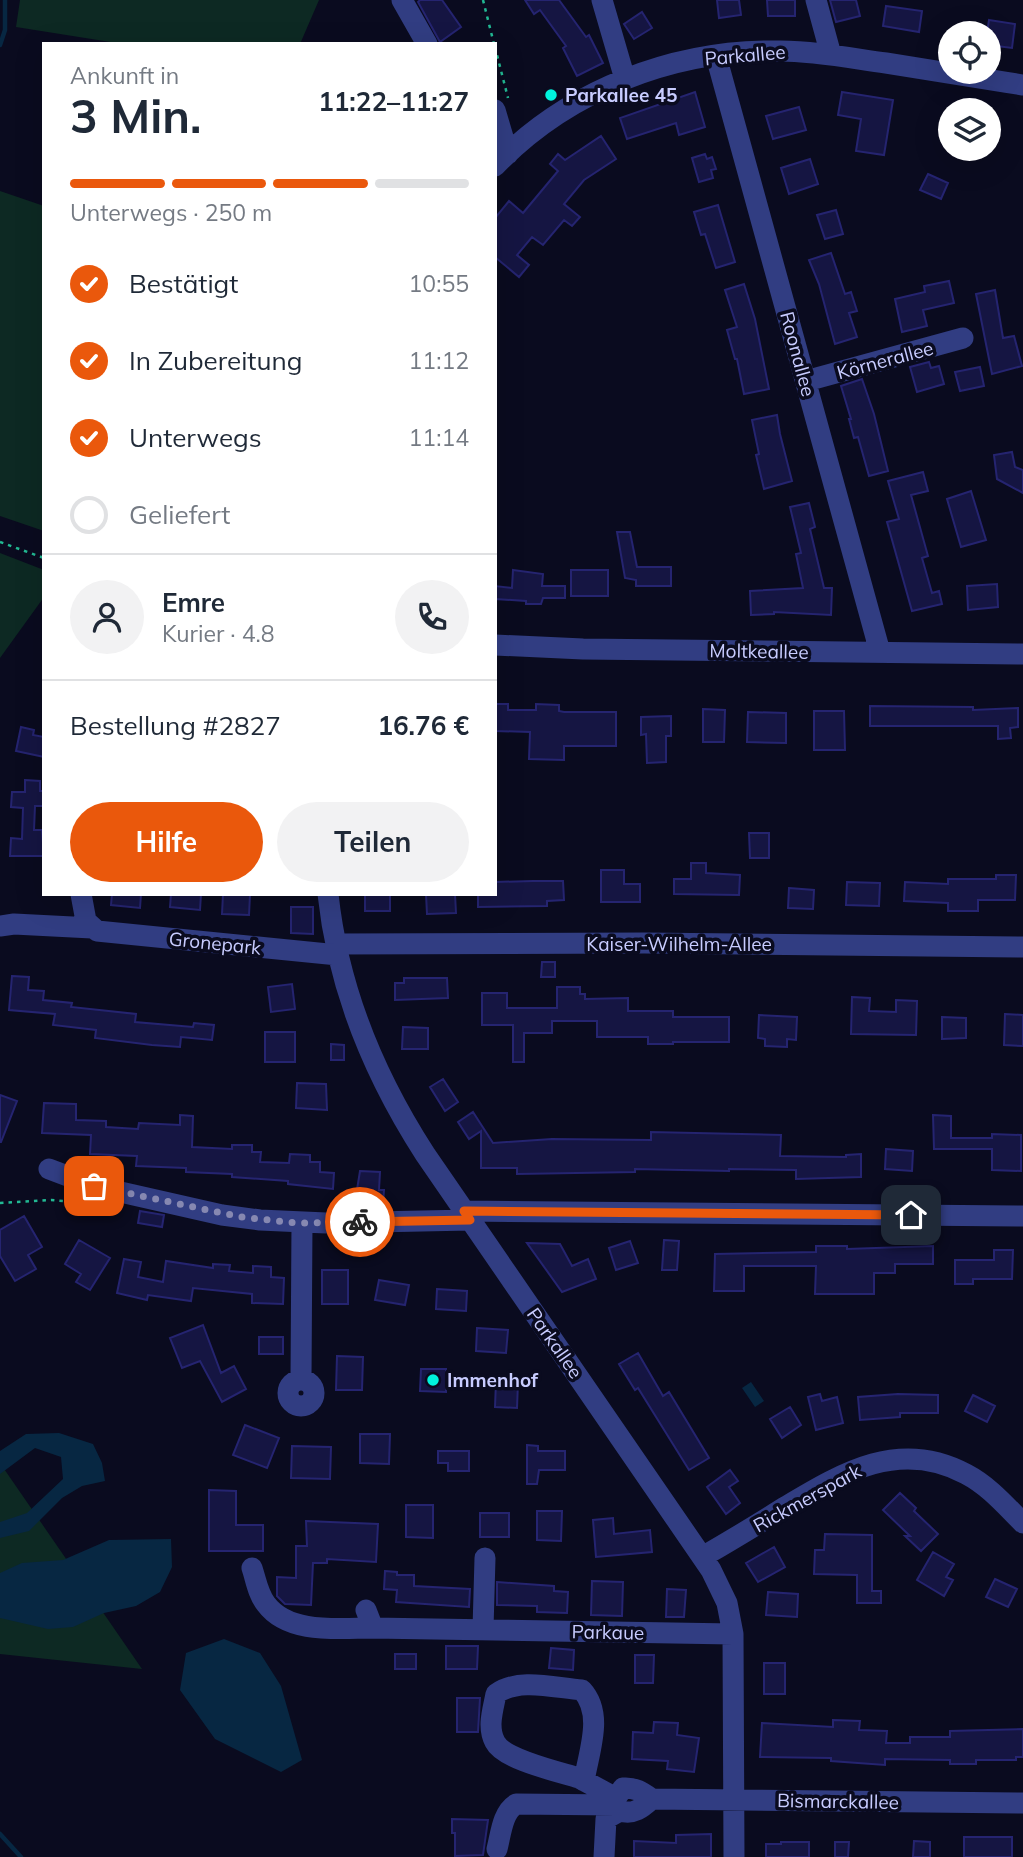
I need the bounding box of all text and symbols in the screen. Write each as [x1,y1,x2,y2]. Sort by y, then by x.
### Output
map controls [938,21,1001,161]
button: locate [938,21,1001,84]
street label: Parkallee [704,40,786,70]
text: Ankunft in [70,61,179,90]
place label: Parkallee 45 [565,83,677,107]
text: 11:22–11:27 [318,85,469,118]
text: 3 Min. [70,87,201,145]
marker: Parkallee 45 [543,87,559,103]
button: layers [938,98,1001,161]
text: Unterwegs · 250 m [70,198,272,227]
icon: check [70,265,108,303]
text: Bestätigt [129,267,238,300]
text: 10:55 [409,269,469,298]
street label: Roonallee [775,309,821,399]
street label: Körnerallee [834,336,936,384]
icon: check [70,342,108,380]
text: In Zubereitung [129,344,302,377]
text: 11:12 [409,346,469,375]
icon: check [70,419,108,457]
text: Unterwegs [129,421,262,454]
text: 11:14 [409,423,469,452]
text: Geliefert [129,498,230,531]
button: person [70,580,144,654]
button: phone [395,580,469,654]
text: Emre [162,586,225,619]
text: Kurier · 4.8 [162,619,274,648]
street label: Moltkeallee [709,638,809,664]
text: Bestellung #2827 [70,709,281,742]
text: 16.76 € [377,709,469,742]
button: Hilfe [70,802,263,882]
button: Teilen [277,802,469,882]
street label: Gronepark [168,926,262,960]
street label: Kaiser-Wilhelm-Allee [586,932,772,956]
pin [64,1156,124,1216]
icon: bag [75,1167,113,1205]
pin [881,1185,941,1245]
courier [325,1187,395,1257]
icon: home [892,1196,930,1234]
icon: bike [341,1203,379,1241]
street label: Parkallee [522,1303,588,1383]
place label: Immenhof [447,1368,539,1392]
marker: Immenhof [425,1372,441,1388]
street label: Rickmerspark [749,1458,865,1537]
street label: Parkaue [571,1619,645,1645]
street label: Bismarckallee [777,1788,899,1814]

